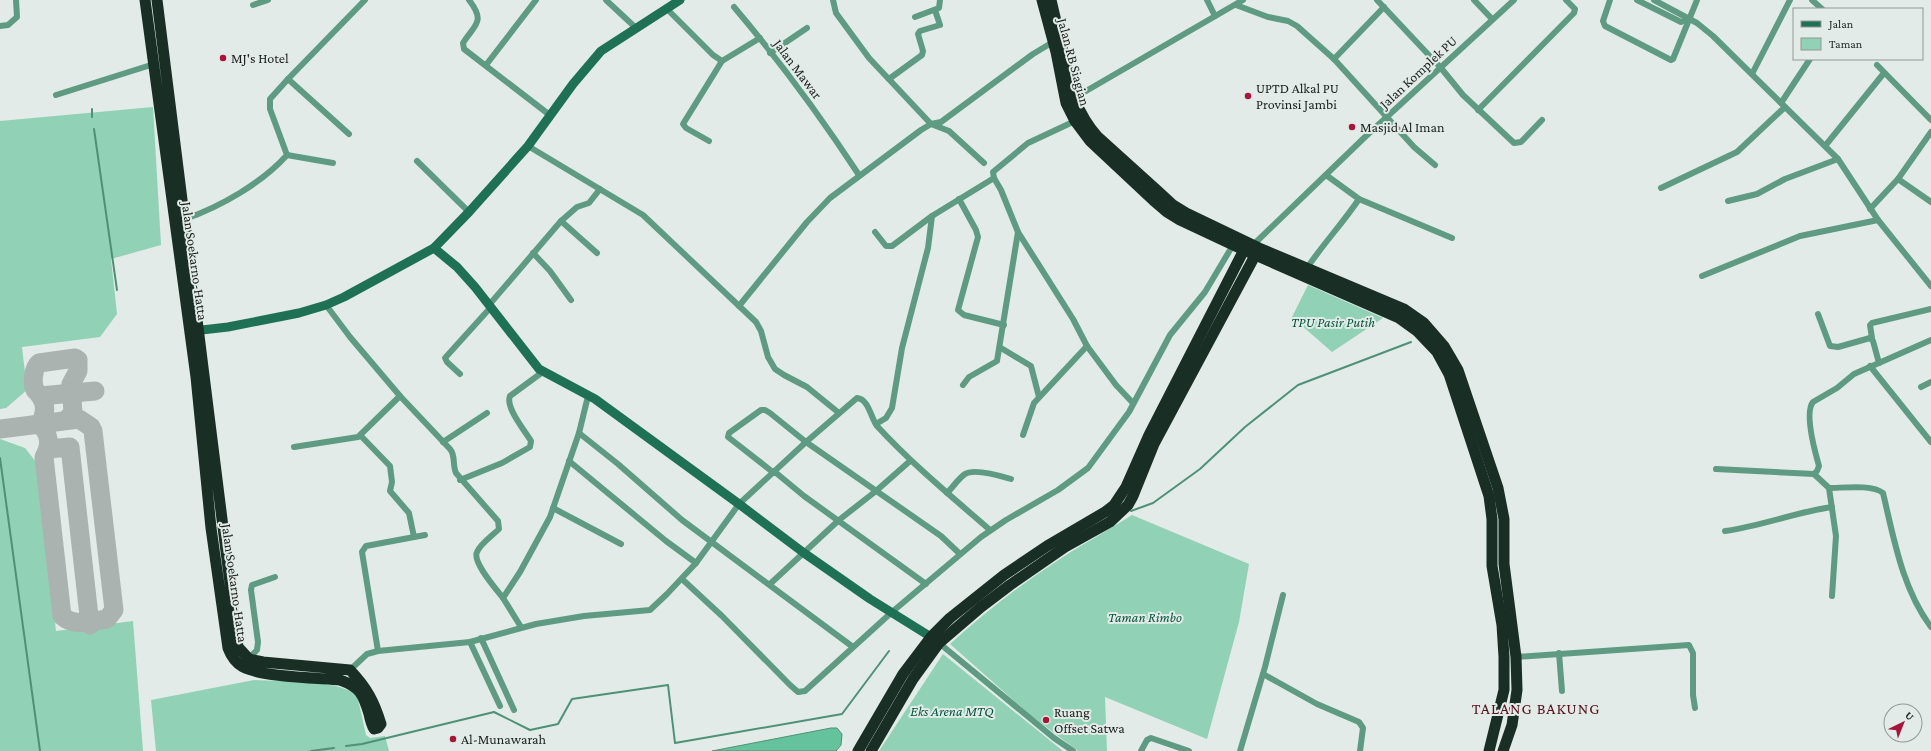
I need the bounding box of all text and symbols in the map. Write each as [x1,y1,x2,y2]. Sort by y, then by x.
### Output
legend [1793,8,1923,60]
street label: Jalan RB Siagian [1054,14,1094,108]
text: Jalan [1828,17,1854,31]
street label: Jalan Komplek PU [1375,32,1460,113]
street label: Jalan Mawar [769,34,826,102]
text: Taman [1829,37,1863,51]
place label: MJ's Hotel [231,50,289,66]
marker: MJ's Hotel [218,53,228,63]
place label: UPTD Alkal PU Provinsi Jambi [1256,80,1339,112]
marker: UPTD Alkal PU Provinsi Jambi [1243,91,1253,101]
place label: Masjid Al Iman [1360,119,1445,136]
marker: Masjid Al Iman [1347,122,1357,132]
street label: Jalan Soekarno-Hatta [178,199,211,322]
park label: TPU Pasir Putih [1291,314,1375,330]
street label: Jalan Soekarno-Hatta [218,521,251,644]
park label: Taman Rimbo [1108,609,1182,625]
district label: TALANG BAKUNG [1472,700,1600,717]
park label: Eks Arena MTQ [910,703,994,719]
north arrow [1883,703,1923,743]
place label: Ruang Offset Satwa [1054,704,1125,736]
text: U [1903,709,1917,723]
marker: Ruang Offset Satwa [1041,715,1051,725]
place label: Al-Munawarah [461,731,547,747]
marker: Al-Munawarah [448,734,458,744]

